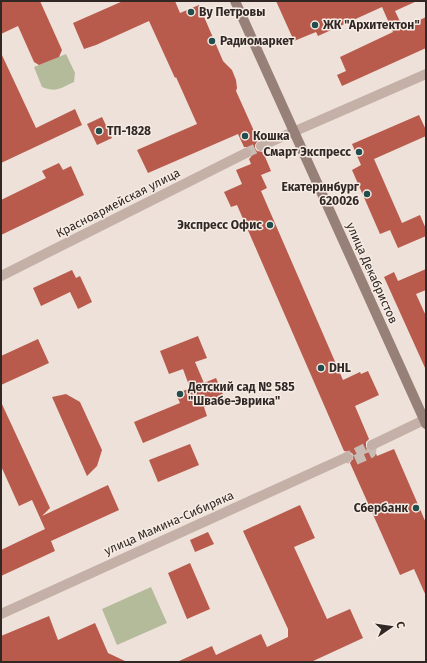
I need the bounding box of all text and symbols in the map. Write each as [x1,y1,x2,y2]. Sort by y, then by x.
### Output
place label: By Петровы [199,5,265,19]
marker: By Петровы [186,7,196,17]
place label: ЖК "Архитектон" [322,18,420,32]
marker: ЖК "Архитектон" [310,20,320,30]
place label: Радиомаркет [220,34,294,48]
marker: Радиомаркет [207,36,217,46]
place label: ТП-1828 [107,124,151,138]
marker: ТП-1828 [94,126,104,136]
place label: Кошка [253,129,290,143]
marker: Кошка [240,131,250,141]
place label: Смарт Экспресс [263,145,351,159]
marker: Смарт Экспресс [354,147,364,157]
street label: Красноармейская улица [54,166,182,240]
place label: Екатеринбург 620026 [281,180,360,208]
marker: Екатеринбург 620026 [362,189,372,199]
place label: Экспресс Офис [177,218,262,232]
marker: Экспресс Офис [265,220,275,230]
street label: улица Декабристов [343,220,401,326]
place label: DHL [329,361,351,375]
marker: DHL [316,363,326,373]
place label: Детский сад № 585 "Швабе-Эврика" [187,380,295,408]
marker: Детский сад № 585 "Швабе-Эврика" [175,389,185,399]
street label: улица Мамина-Сибиряка [102,488,236,558]
place label: Сбербанк [354,501,408,515]
marker: Сбербанк [411,503,421,513]
north arrow [371,607,411,647]
text: С [393,620,407,630]

